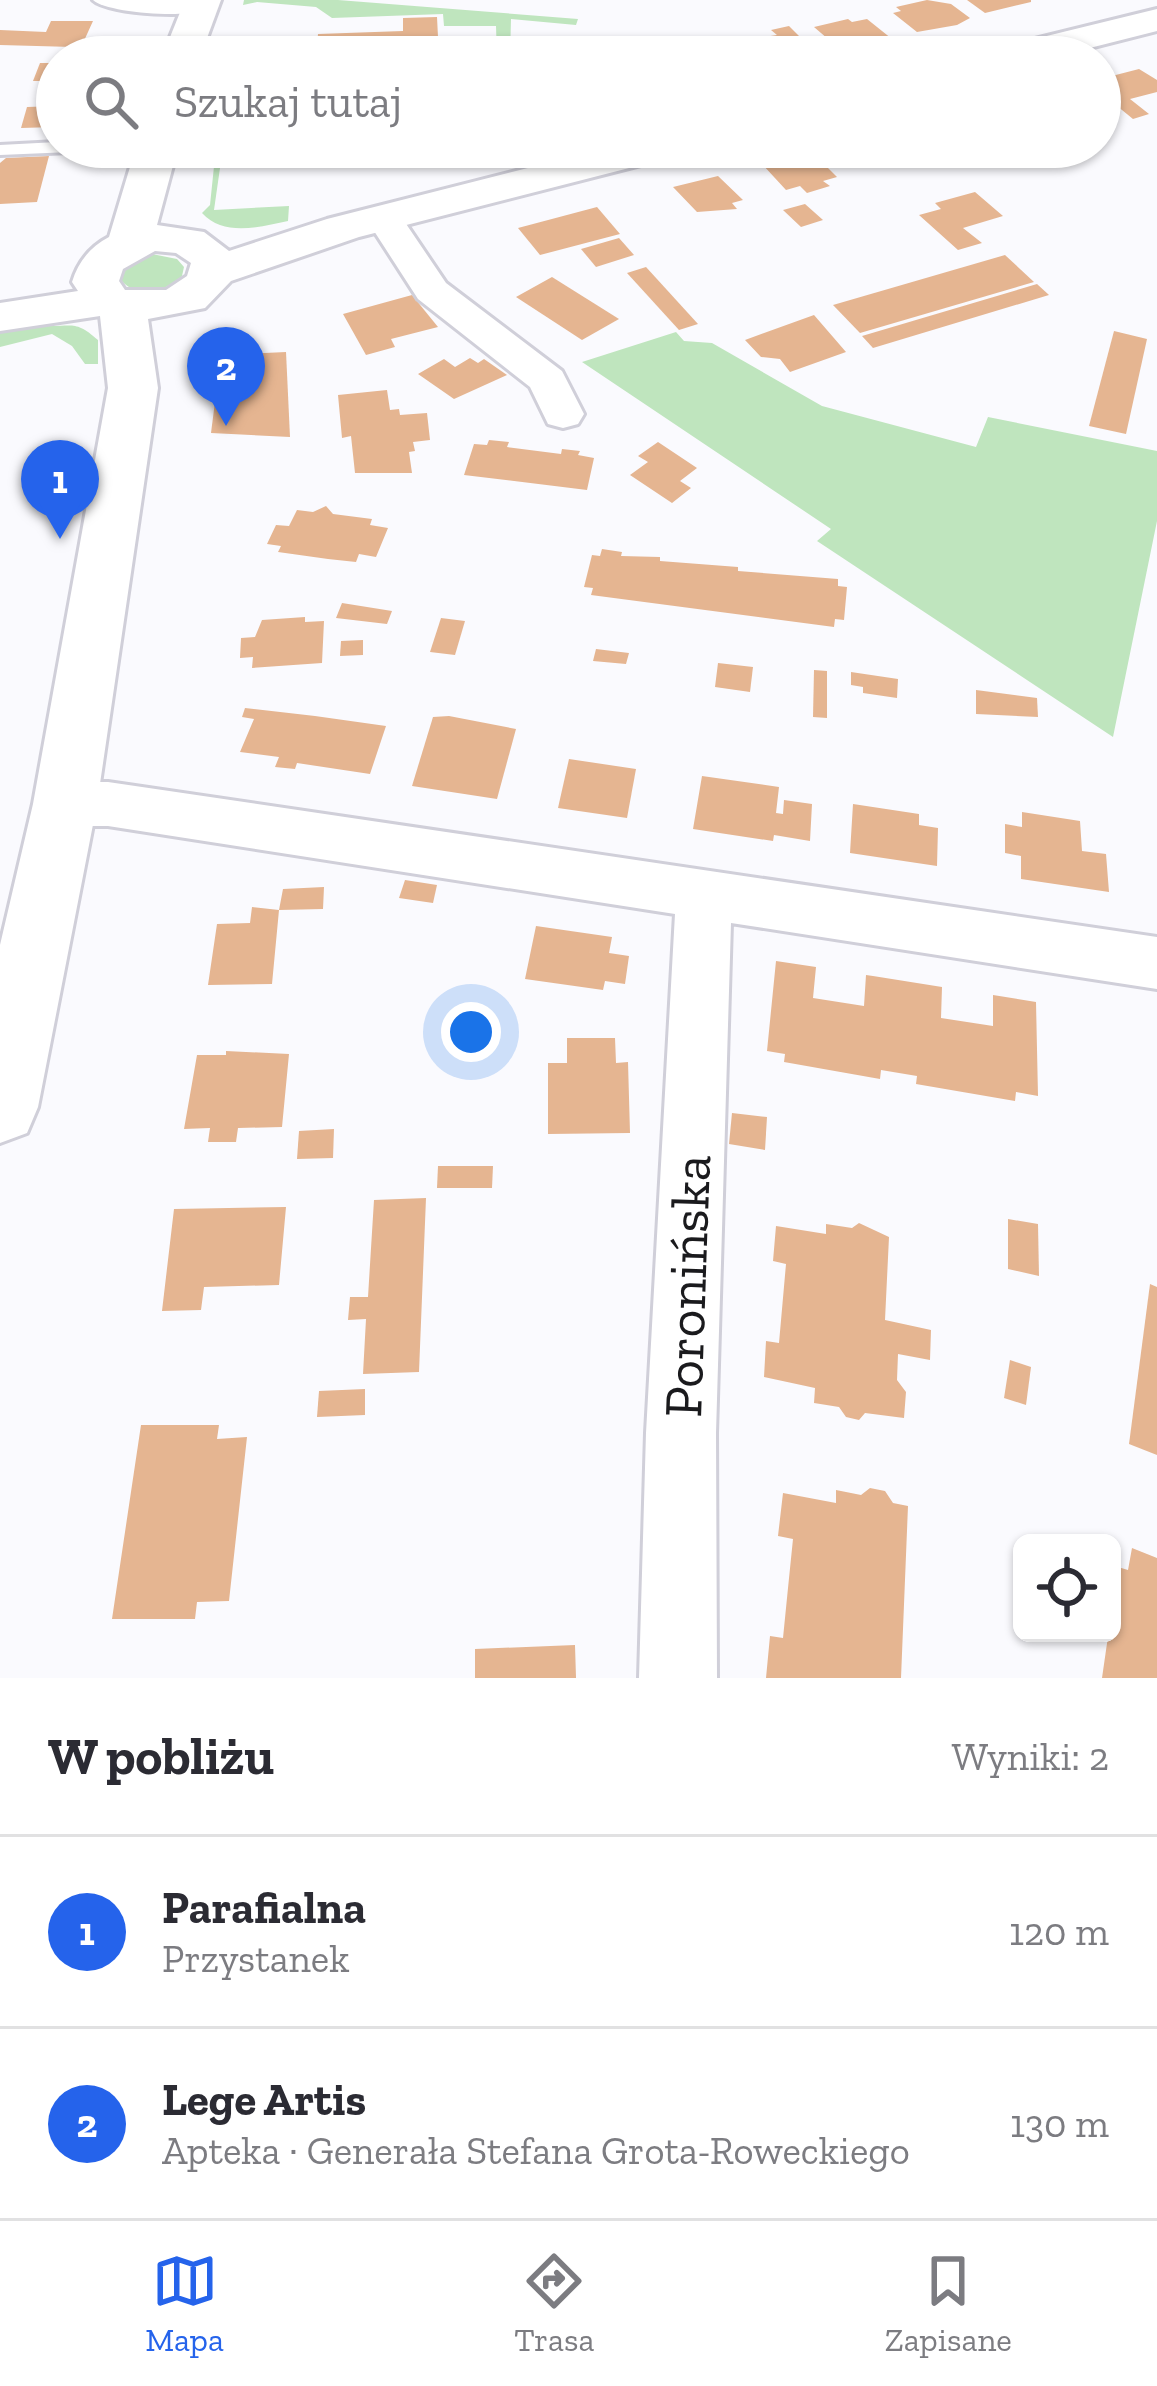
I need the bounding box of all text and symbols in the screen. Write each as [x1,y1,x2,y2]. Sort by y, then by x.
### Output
search box [36,36,1121,168]
icon: search [78,69,144,135]
text: Szukaj tutaj [174,75,402,129]
pin: 2 [187,327,265,426]
pin: 1 [21,440,99,539]
your location [441,1002,501,1062]
street label: Poronińska [650,1154,724,1418]
map controls [1013,1534,1121,1642]
button: locate [1013,1534,1121,1642]
text: W pobliżu [48,1726,274,1787]
text: Wyniki: 2 [952,1733,1109,1780]
text: Parafialna [162,1881,366,1935]
text: 1 [79,1908,95,1955]
text: 120 m [1009,1908,1109,1955]
text: Przystanek [162,1935,349,1982]
text: Lege Artis [162,2073,366,2127]
text: 2 [77,2100,97,2147]
text: 130 m [1010,2100,1109,2147]
text: Apteka · Generała Stefana Grota-Roweckiego [162,2127,910,2174]
tab: Mapa [145,2248,224,2359]
tab: Trasa [514,2248,594,2359]
tab: Zapisane [885,2248,1012,2359]

